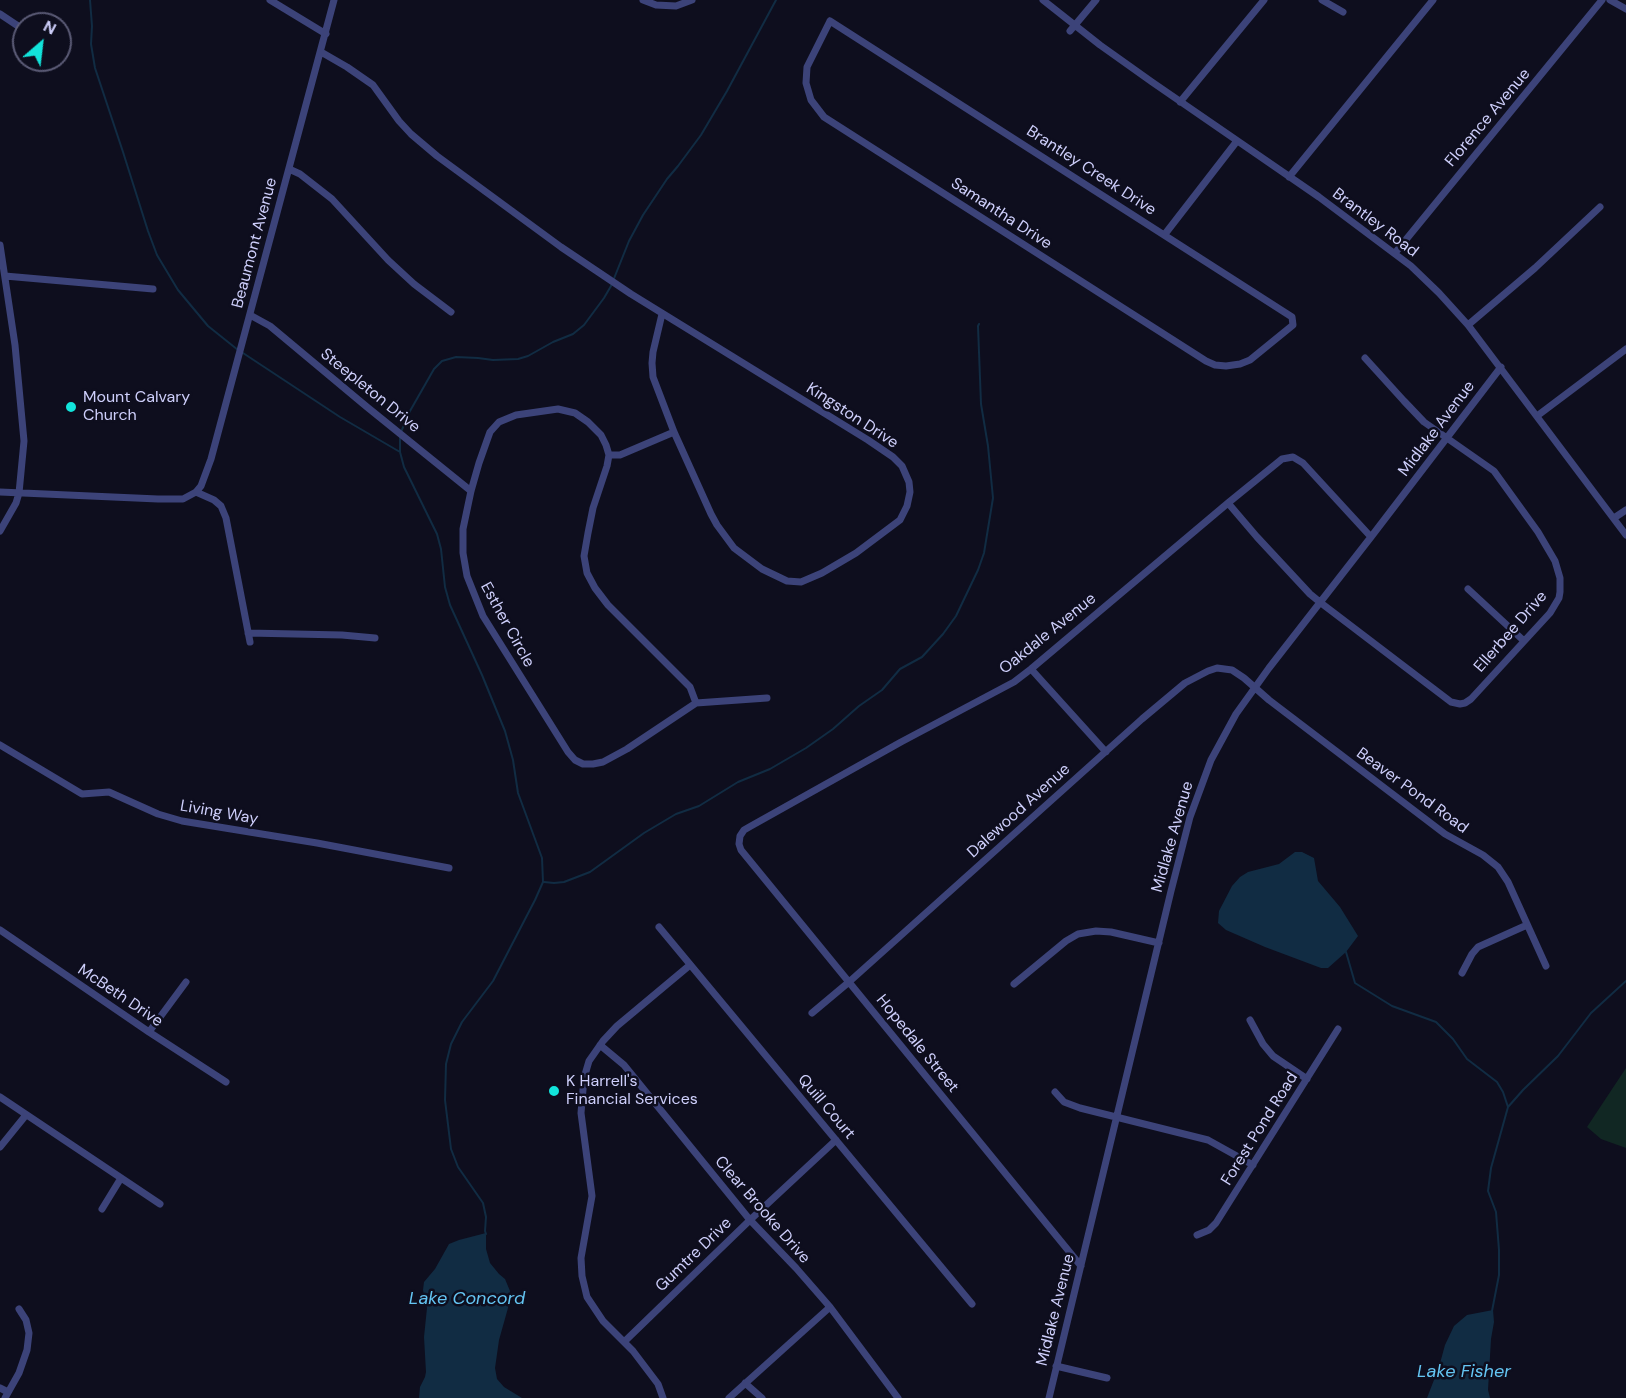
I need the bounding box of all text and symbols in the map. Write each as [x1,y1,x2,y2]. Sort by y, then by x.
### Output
north arrow [12,12,72,72]
text: N [40,15,60,39]
street label: Florence Avenue [1441,65,1535,171]
street label: Brantley Creek Drive [1023,122,1159,220]
street label: Samantha Drive [947,174,1055,254]
street label: Beaumont Avenue [228,176,282,310]
street label: Brantley Road [1328,185,1422,261]
street label: Steepleton Drive [316,345,424,437]
street label: Midlake Avenue [1395,377,1479,481]
street label: Kingston Drive [802,379,902,453]
place label: Mount Calvary Church [83,388,190,426]
marker: Mount Calvary Church [64,400,78,414]
street label: Esther Circle [476,579,538,671]
street label: Ellerbee Drive [1470,587,1552,677]
street label: Oakdale Avenue [996,589,1100,679]
street label: Beaver Pond Road [1352,744,1472,838]
street label: Dalewood Avenue [964,760,1074,862]
street label: Midlake Avenue [1148,779,1198,895]
street label: Living Way [178,797,260,829]
street label: McBeth Drive [74,960,166,1032]
street label: Hopedale Street [872,991,962,1097]
street label: Forest Pond Road [1218,1069,1302,1189]
street label: Quill Court [793,1071,859,1143]
place label: K Harrell's Financial Services [566,1072,698,1110]
marker: K Harrell's Financial Services [547,1084,561,1098]
street label: Clear Brooke Drive [710,1152,814,1268]
street label: Gumtre Drive [652,1214,736,1296]
street label: Midlake Avenue [1033,1252,1079,1368]
water label: Lake Concord [409,1288,525,1310]
water label: Lake Fisher [1417,1361,1511,1383]

